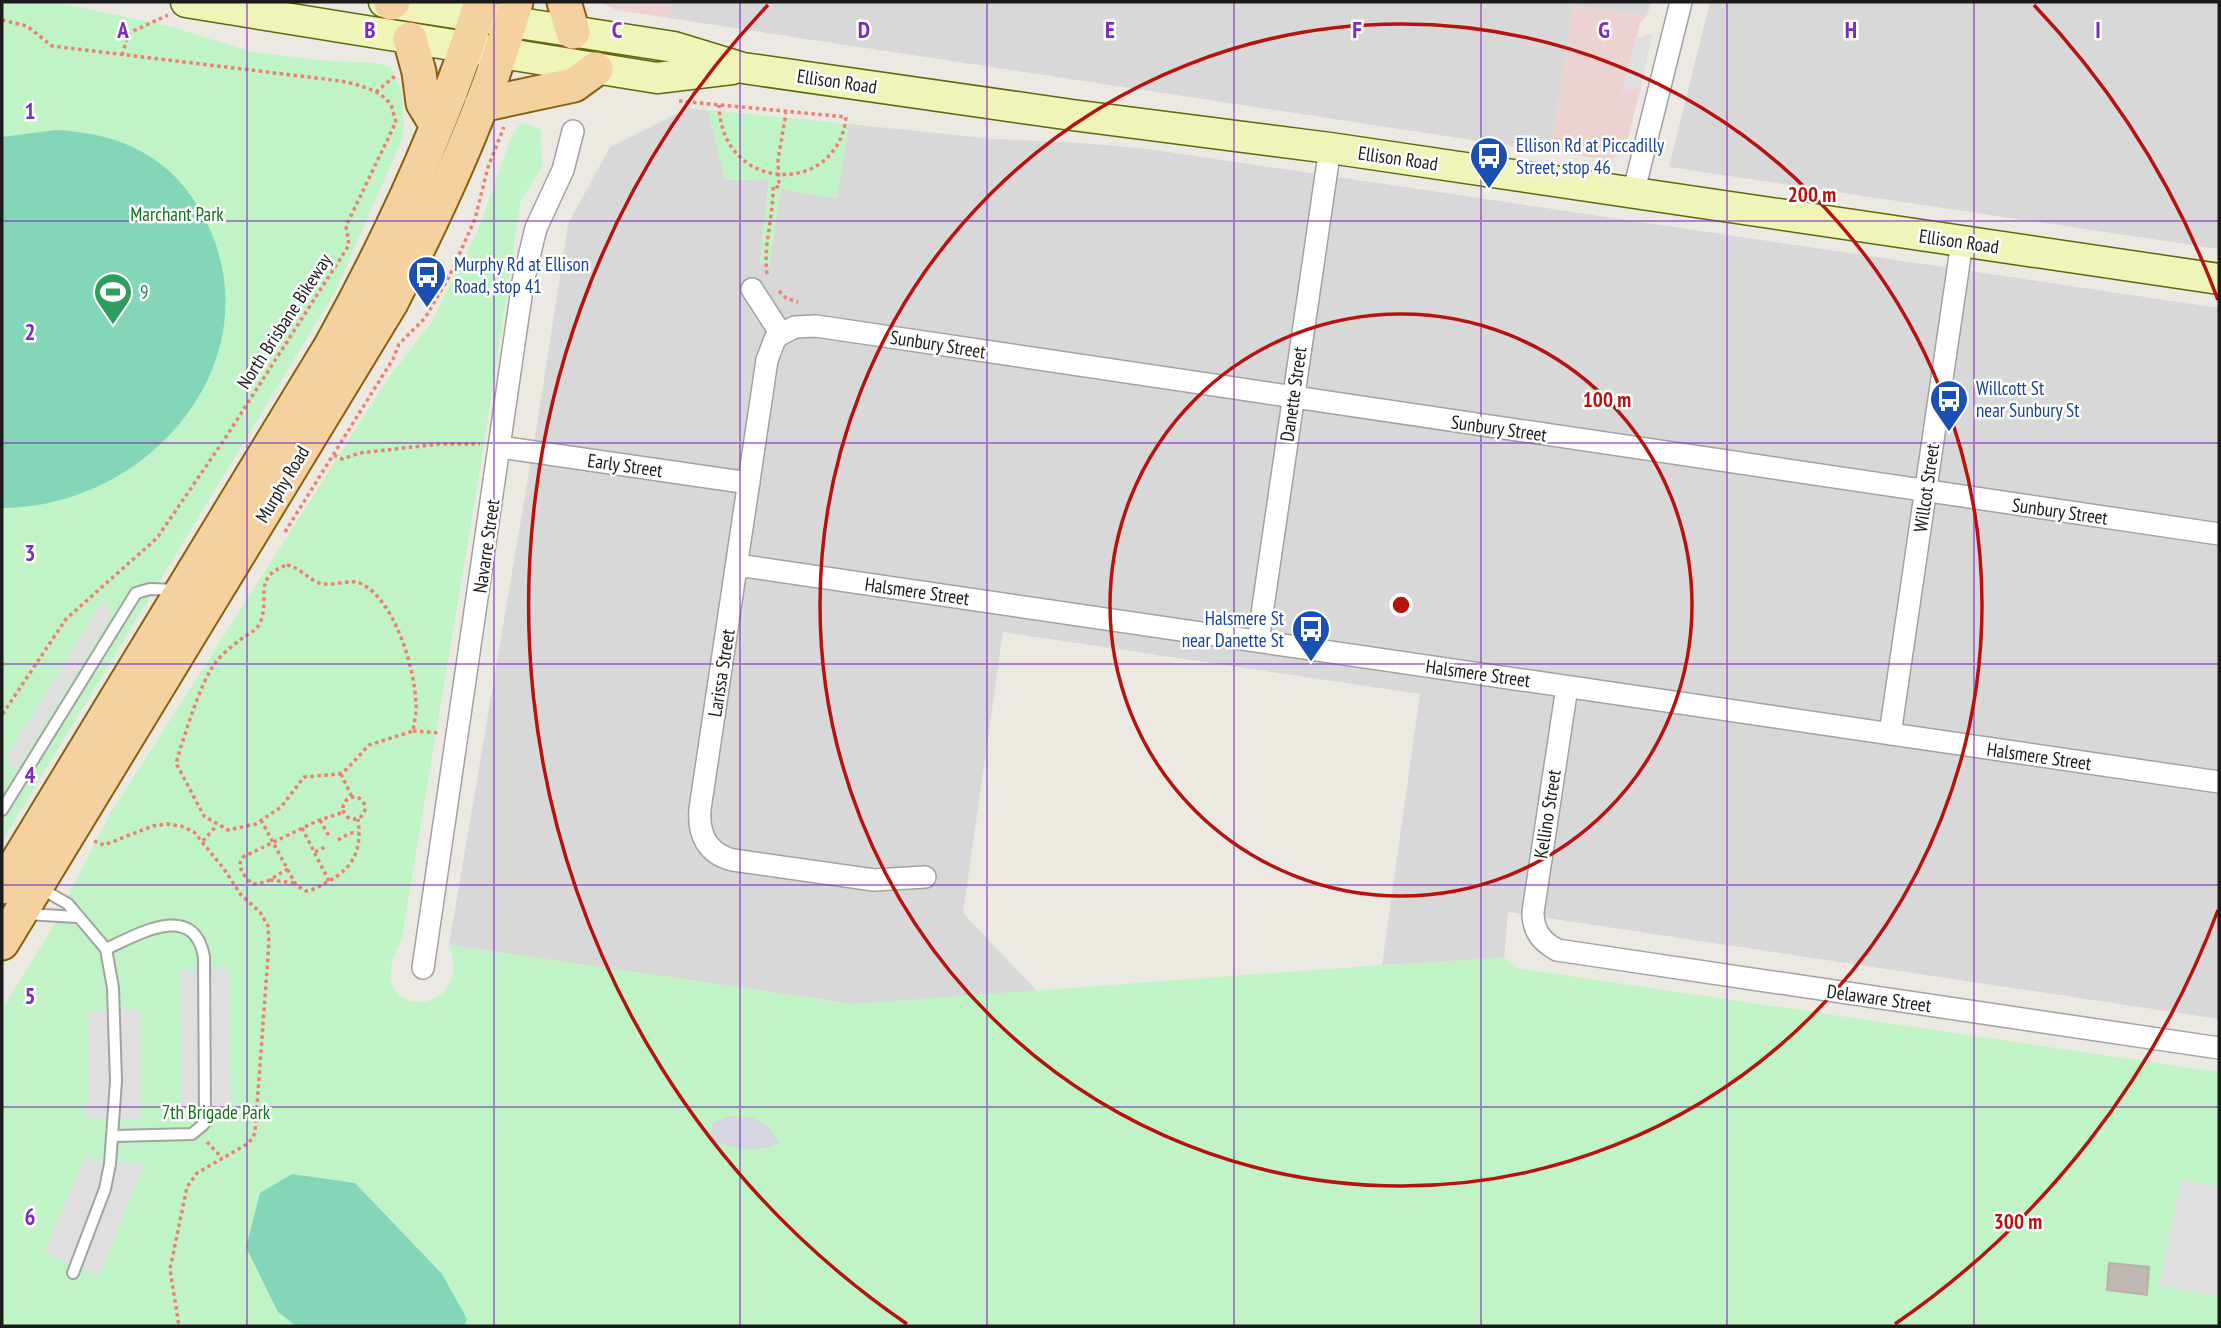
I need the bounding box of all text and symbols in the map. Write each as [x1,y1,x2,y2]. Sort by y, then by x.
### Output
text: A [116,15,129,44]
text: B [364,15,376,44]
text: C [612,15,623,44]
text: D [858,15,870,44]
text: E [1105,15,1115,44]
text: F [1352,15,1362,44]
text: G [1598,15,1610,44]
text: H [1845,15,1857,44]
text: I [2095,15,2101,44]
street label: Ellison Road [795,64,879,98]
text: 1 [25,96,36,125]
place label: Ellison Rd at Piccadilly Street, stop 46 [1516,133,1665,179]
bus stop icon: Ellison Rd at Piccadilly Street, stop 46 [1468,135,1510,190]
street label: Ellison Road [1356,141,1440,175]
text: 200 m [1788,181,1836,208]
park label: Marchant Park [130,202,224,226]
street label: Ellison Road [1917,224,2001,258]
street label: North Brisbane Bikeway [231,248,337,393]
place label: Murphy Rd at Ellison Road, stop 41 [454,252,589,298]
bus stop icon: Murphy Rd at Ellison Road, stop 41 [406,254,448,309]
sports icon: 9 [92,271,134,326]
place label: 9 [140,280,149,304]
text: 2 [25,317,36,346]
street label: Sunbury Street [889,325,988,364]
street label: Danette Street [1274,344,1312,443]
place label: Willcott St near Sunbury St [1976,376,2080,422]
bus stop icon: Willcott St near Sunbury St [1928,378,1970,433]
text: 100 m [1583,386,1631,413]
street label: Sunbury Street [1450,409,1549,447]
street label: Murphy Road [250,441,314,527]
street label: Willcot Street [1908,442,1944,534]
street label: Early Street [586,448,665,482]
street label: Sunbury Street [2011,492,2110,530]
street label: Navarre Street [468,497,505,594]
text: 3 [25,538,36,567]
street label: Halsmere Street [863,572,972,610]
centre of rings [1389,593,1413,617]
place label: Halsmere St near Danette St [1182,606,1285,652]
bus stop icon: Halsmere St near Danette St [1290,608,1332,663]
street label: Larissa Street [702,627,740,719]
street label: Halsmere Street [1424,654,1533,692]
street label: Halsmere Street [1985,737,2094,775]
text: 4 [25,760,36,789]
street label: Kellino Street [1528,767,1566,860]
street label: Delaware Street [1825,979,1933,1017]
text: 5 [25,981,36,1010]
park label: 7th Brigade Park [162,1100,271,1124]
text: 6 [25,1202,36,1231]
text: 300 m [1994,1208,2042,1235]

